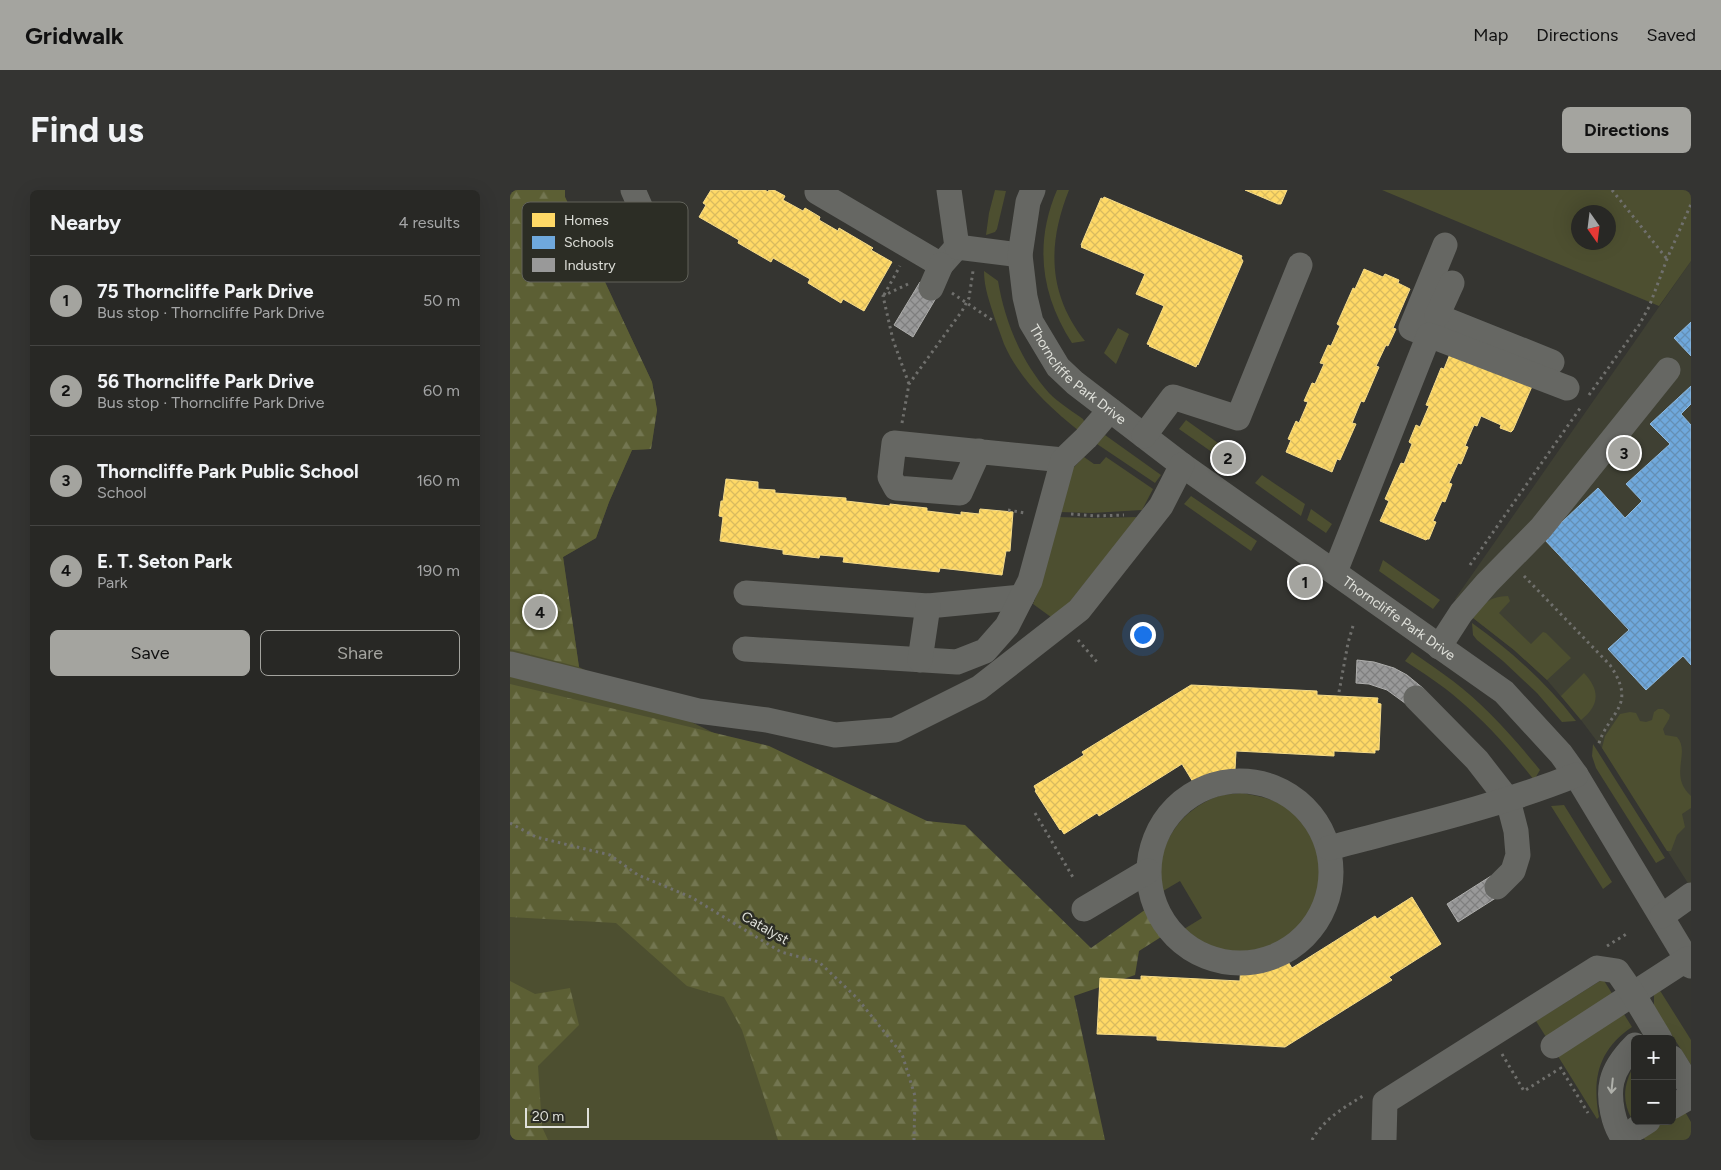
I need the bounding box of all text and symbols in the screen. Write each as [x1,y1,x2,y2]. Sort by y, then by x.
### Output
text: Gridwalk [25,21,124,50]
text: Map [1473,24,1508,46]
text: Directions [1536,24,1618,46]
text: Saved [1646,24,1696,46]
button: Directions [1562,107,1691,153]
text: Find us [30,109,144,151]
legend [522,202,688,282]
north arrow [1571,205,1616,250]
text: Nearby [50,210,121,235]
text: Homes [564,212,609,229]
text: 4 results [399,213,460,232]
text: Schools [564,234,614,251]
text: Industry [564,257,616,274]
text: 75 Thorncliffe Park Drive [97,280,313,303]
text: 1 [63,291,69,310]
text: 50 m [423,291,460,310]
text: Bus stop · Thorncliffe Park Drive [97,303,324,322]
street label: Thorncliffe Park Drive [1026,321,1130,428]
text: 56 Thorncliffe Park Drive [97,370,314,393]
text: 2 [61,381,71,400]
text: 60 m [423,381,460,400]
text: Bus stop · Thorncliffe Park Drive [97,393,324,412]
pin: 3 [1608,434,1640,472]
pin: 2 [1212,439,1244,477]
text: Thorncliffe Park Public School [97,460,359,483]
text: 3 [62,471,70,490]
text: 160 m [417,471,460,490]
text: School [97,483,147,502]
text: E. T. Seton Park [97,550,232,573]
text: 4 [61,561,71,580]
text: 190 m [417,561,460,580]
pin: 1 [1289,563,1321,601]
text: Park [97,573,127,592]
street label: Thorncliffe Park Drive [1340,573,1459,664]
pin: 4 [524,593,556,631]
your location [1130,622,1156,648]
button: Save [50,630,250,676]
button: Share [260,630,460,676]
street label: Catalyst [738,908,792,948]
map controls [1631,1035,1676,1125]
button: + [1631,1035,1676,1080]
one-way arrow [1607,1078,1617,1094]
button: − [1631,1080,1676,1125]
scale bar [525,1105,589,1128]
text: 20 m [532,1108,564,1125]

